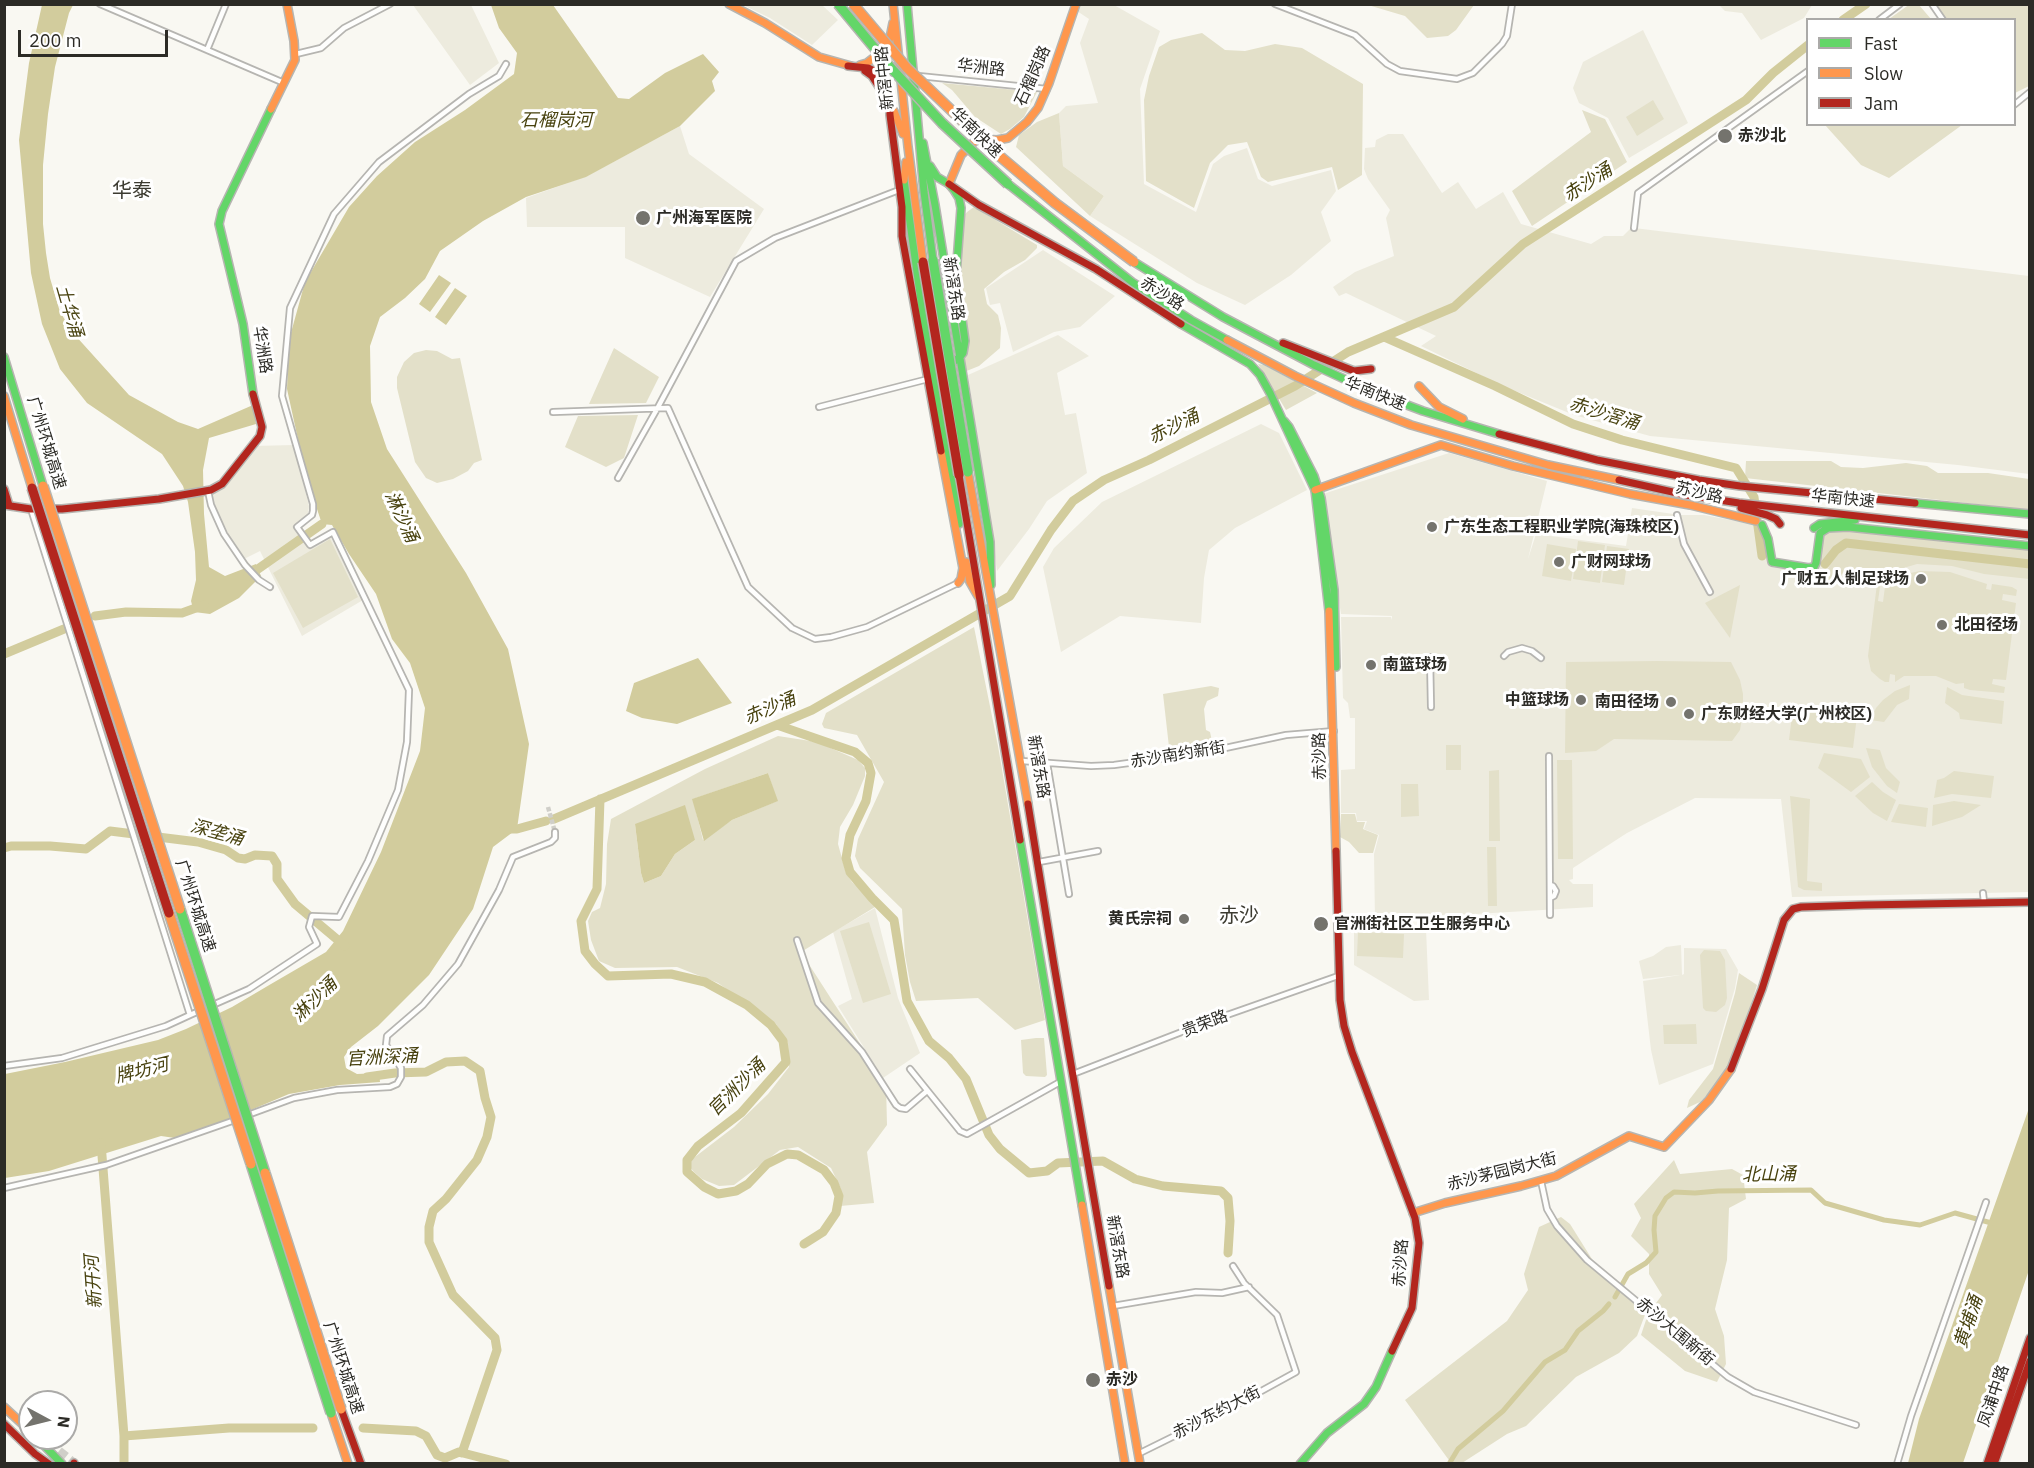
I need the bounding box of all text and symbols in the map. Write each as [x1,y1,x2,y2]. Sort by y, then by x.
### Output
scale bar [21,18,171,56]
legend [1806,18,2016,126]
text: 200 m [29,29,81,52]
text: Fast [1864,32,1898,55]
street label: 石榴岗路 [1011,43,1055,109]
street label: 新滘中路 [872,45,898,111]
street label: 华洲路 [956,56,1006,80]
text: Slow [1864,62,1903,85]
text: Jam [1864,92,1899,115]
street label: 华南快速 [946,104,1006,162]
water label: 石榴岗河 [520,110,592,132]
place label: 赤沙北 [1738,126,1786,146]
marker: 赤沙北 [1716,127,1734,145]
water label: 赤沙涌 [1559,159,1617,207]
district label: 华泰 [112,179,152,203]
place label: 广州海军医院 [656,208,752,228]
marker: 广州海军医院 [634,209,652,227]
street label: 新滘东路 [939,256,967,322]
street label: 赤沙路 [1137,273,1187,315]
water label: 土华涌 [51,282,87,340]
street label: 华洲路 [249,325,275,375]
street label: 华南快速 [1342,373,1408,415]
water label: 赤沙滘涌 [1566,393,1642,435]
street label: 广州环城高速 [23,394,69,492]
water label: 赤沙涌 [1145,405,1203,449]
street label: 苏沙路 [1673,478,1725,508]
street label: 华南快速 [1810,486,1876,512]
water label: 淋沙涌 [380,488,422,546]
place label: 广东生态工程职业学院(海珠校区) [1444,517,1679,537]
marker: 广东生态工程职业学院(海珠校区) [1425,520,1439,534]
place label: 广财网球场 [1571,552,1651,572]
marker: 广财网球场 [1552,555,1566,569]
place label: 广财五人制足球场 [1781,569,1909,589]
marker: 广财五人制足球场 [1914,572,1928,586]
place label: 北田径场 [1954,615,2018,635]
marker: 北田径场 [1935,618,1949,632]
place label: 南篮球场 [1383,655,1447,675]
marker: 南篮球场 [1364,658,1378,672]
water label: 赤沙涌 [741,689,799,729]
place label: 中篮球场 [1505,690,1569,710]
place label: 南田径场 [1595,692,1659,712]
marker: 中篮球场 [1574,693,1588,707]
marker: 南田径场 [1664,695,1678,709]
place label: 广东财经大学(广州校区) [1701,704,1872,724]
marker: 广东财经大学(广州校区) [1682,707,1696,721]
street label: 赤沙路 [1310,732,1330,780]
street label: 新滘东路 [1023,734,1053,800]
street label: 赤沙南约新街 [1129,738,1227,772]
water label: 深垄涌 [188,816,246,850]
street label: 广州环城高速 [171,857,219,955]
district label: 赤沙 [1219,904,1259,928]
place label: 黄氏宗祠 [1108,909,1172,929]
marker: 黄氏宗祠 [1177,912,1191,926]
place label: 官洲街社区卫生服务中心 [1334,914,1510,934]
marker: 官洲街社区卫生服务中心 [1312,915,1330,933]
water label: 淋沙涌 [288,973,342,1027]
street label: 贵荣路 [1179,1006,1231,1042]
water label: 官洲深涌 [345,1045,419,1071]
water label: 牌坊河 [113,1054,171,1088]
water label: 官洲沙涌 [704,1055,770,1121]
street label: 赤沙茅园岗大街 [1445,1149,1559,1195]
water label: 北山涌 [1742,1164,1796,1186]
street label: 新滘东路 [1102,1214,1132,1280]
street label: 赤沙路 [1390,1238,1412,1288]
water label: 新开河 [81,1254,107,1310]
water label: 黄埔涌 [1950,1293,1988,1351]
street label: 赤沙大围新街 [1632,1294,1718,1370]
street label: 广州环城高速 [319,1319,367,1417]
street label: 凤浦中路 [1975,1363,2013,1429]
place label: 赤沙 [1106,1370,1138,1390]
marker: 赤沙 [1084,1371,1102,1389]
street label: 赤沙东约大街 [1170,1383,1264,1443]
north arrow [18,1390,78,1450]
text: N [53,1415,75,1429]

